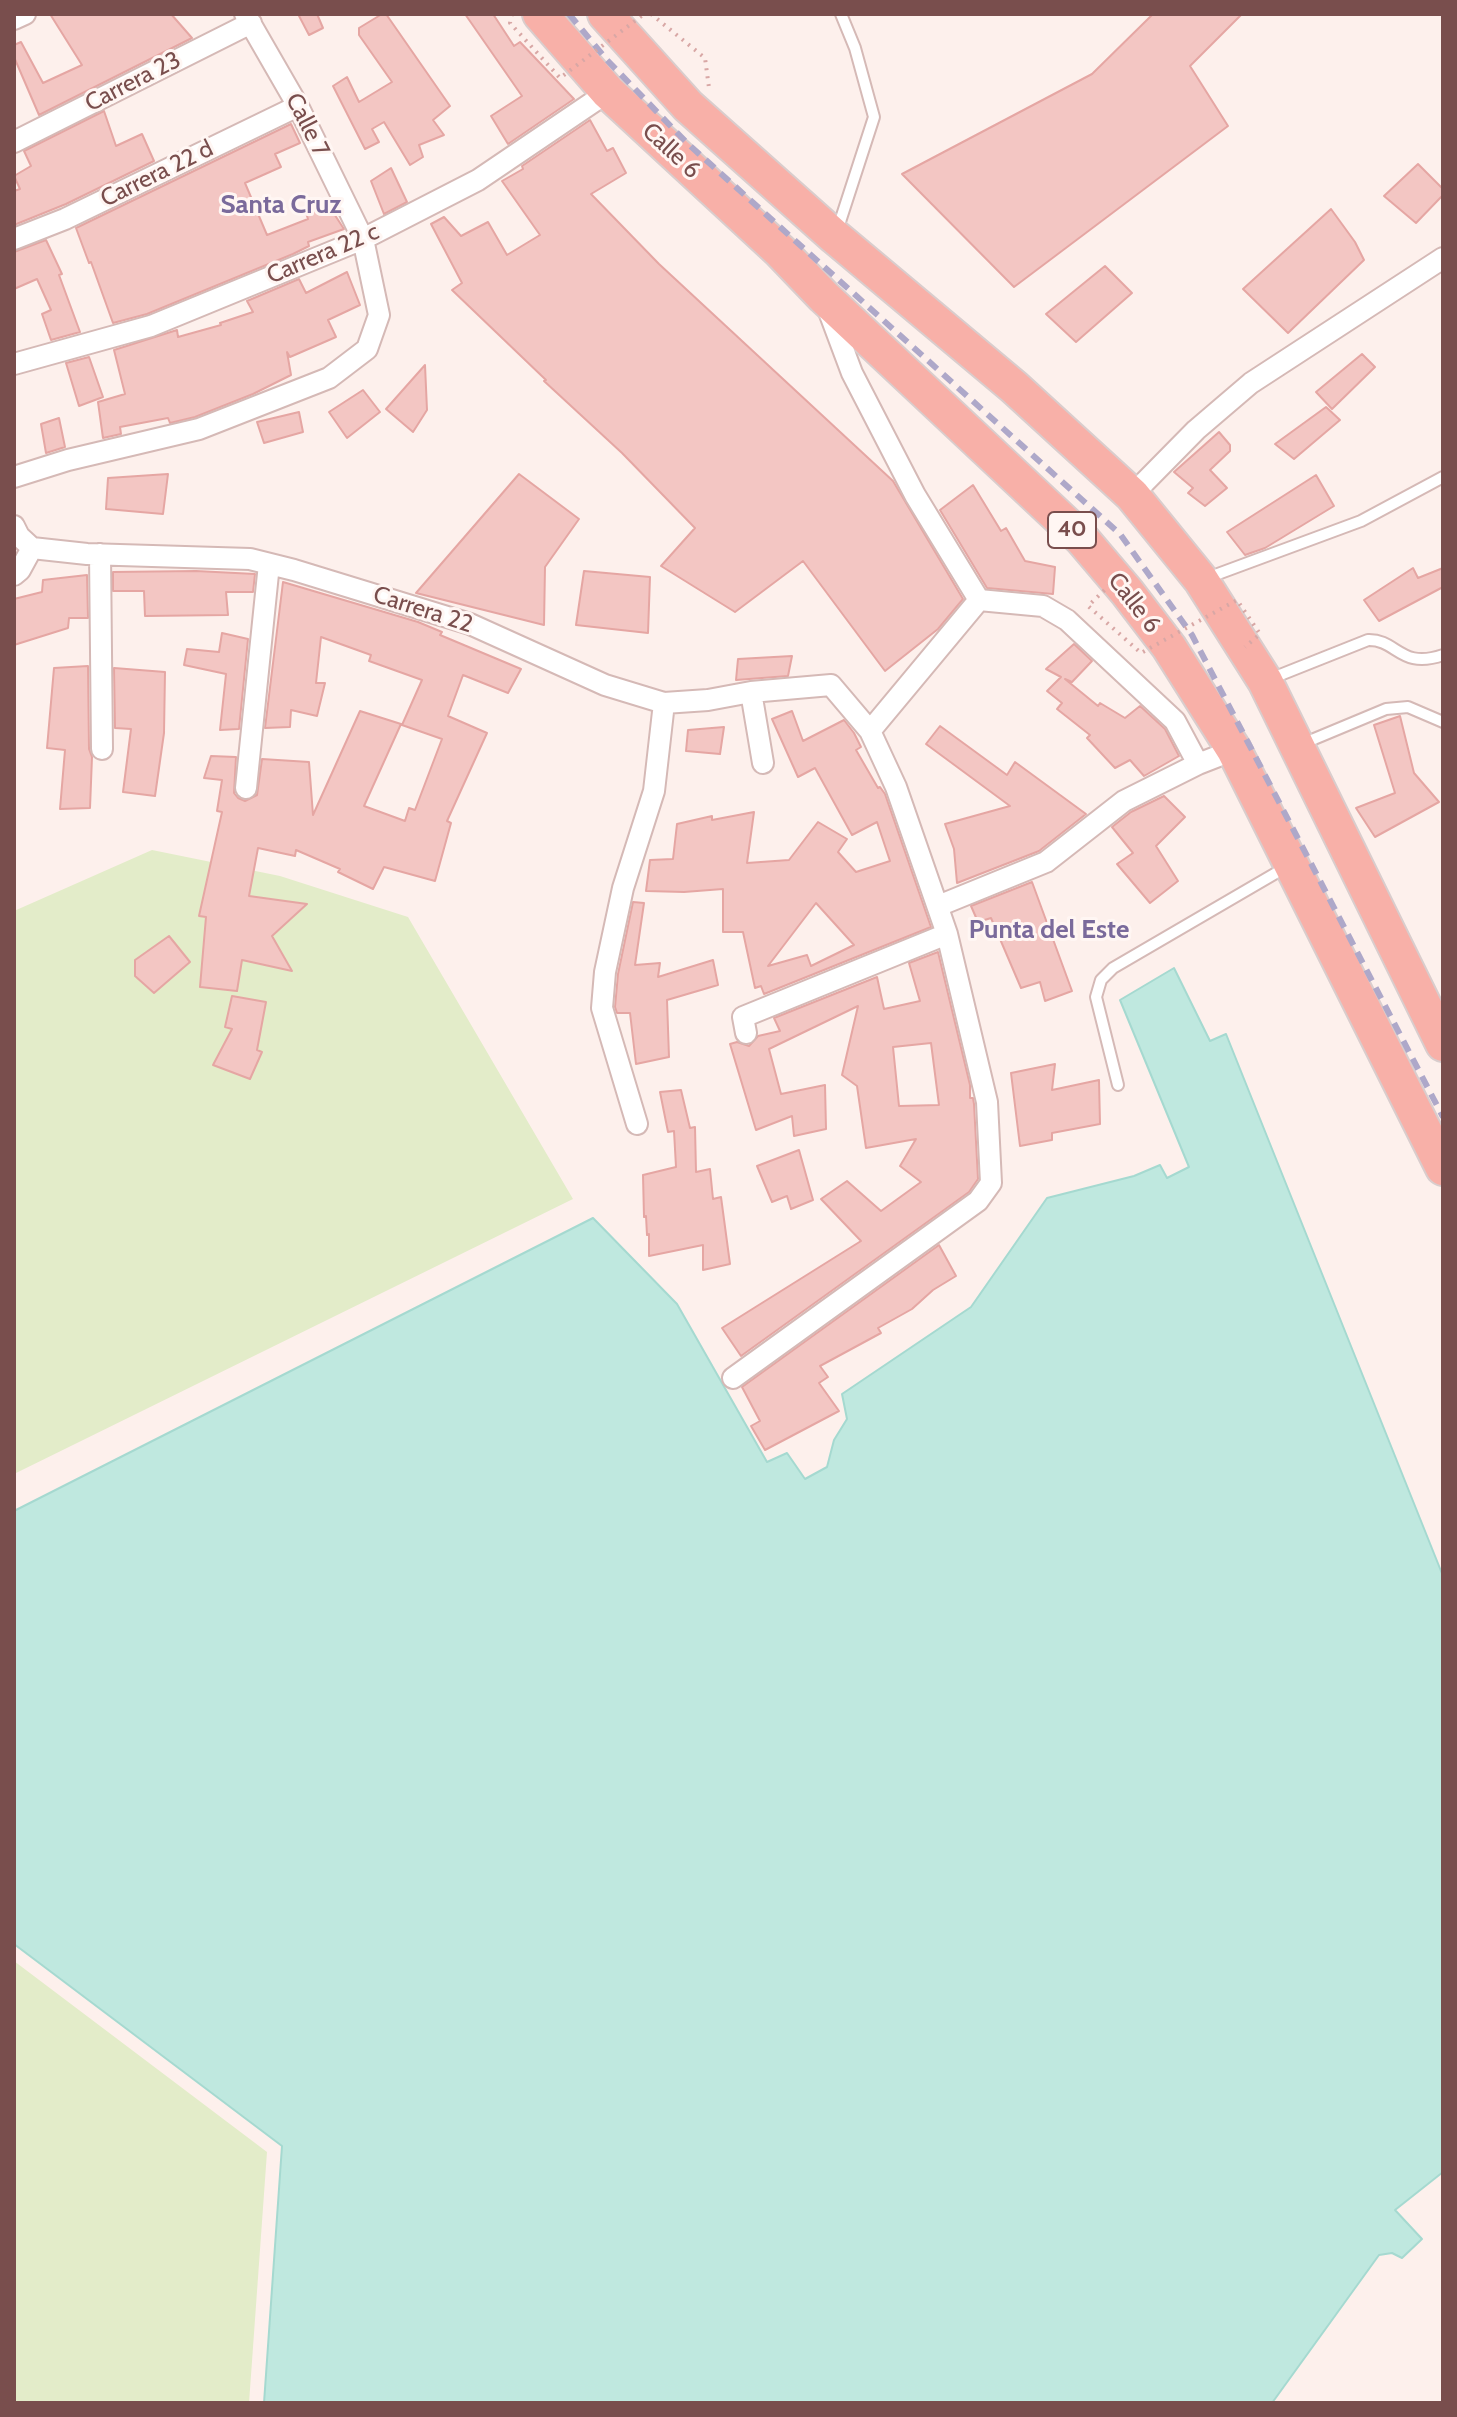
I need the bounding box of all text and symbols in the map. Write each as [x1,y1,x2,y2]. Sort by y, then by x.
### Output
street label: Carrera 23 [80,46,186,118]
street label: Calle 7 [279,88,335,162]
street label: Calle 6 [636,117,706,185]
street label: Carrera 22 d [96,134,218,214]
district label: Santa Cruz [220,189,342,221]
street label: Carrera 22 c [262,217,384,291]
road number: 40 [1048,512,1096,548]
street label: Calle 6 [1101,567,1167,639]
street label: Carrera 22 [370,580,476,640]
district label: Punta del Este [969,914,1129,946]

